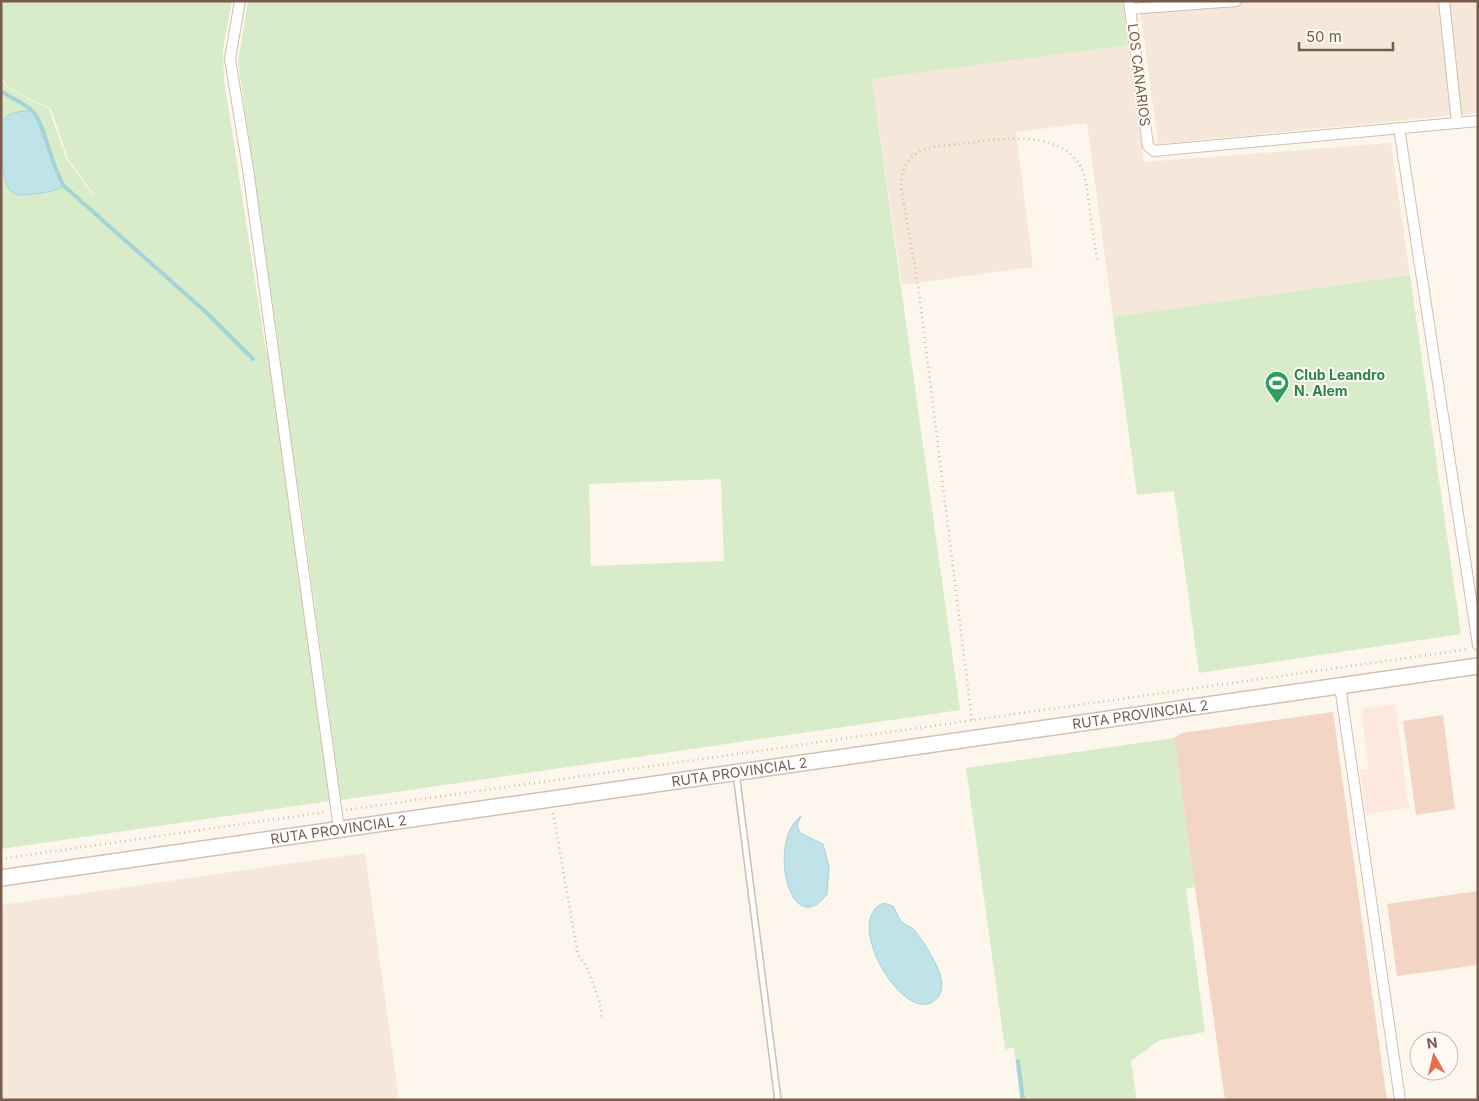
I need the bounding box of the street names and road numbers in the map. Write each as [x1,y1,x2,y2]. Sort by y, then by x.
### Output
street label: LOS CANARIOS [1125,23,1154,127]
street label: RUTA PROVINCIAL 2 [1071,696,1209,732]
street label: RUTA PROVINCIAL 2 [670,753,808,790]
street label: RUTA PROVINCIAL 2 [269,811,408,847]

